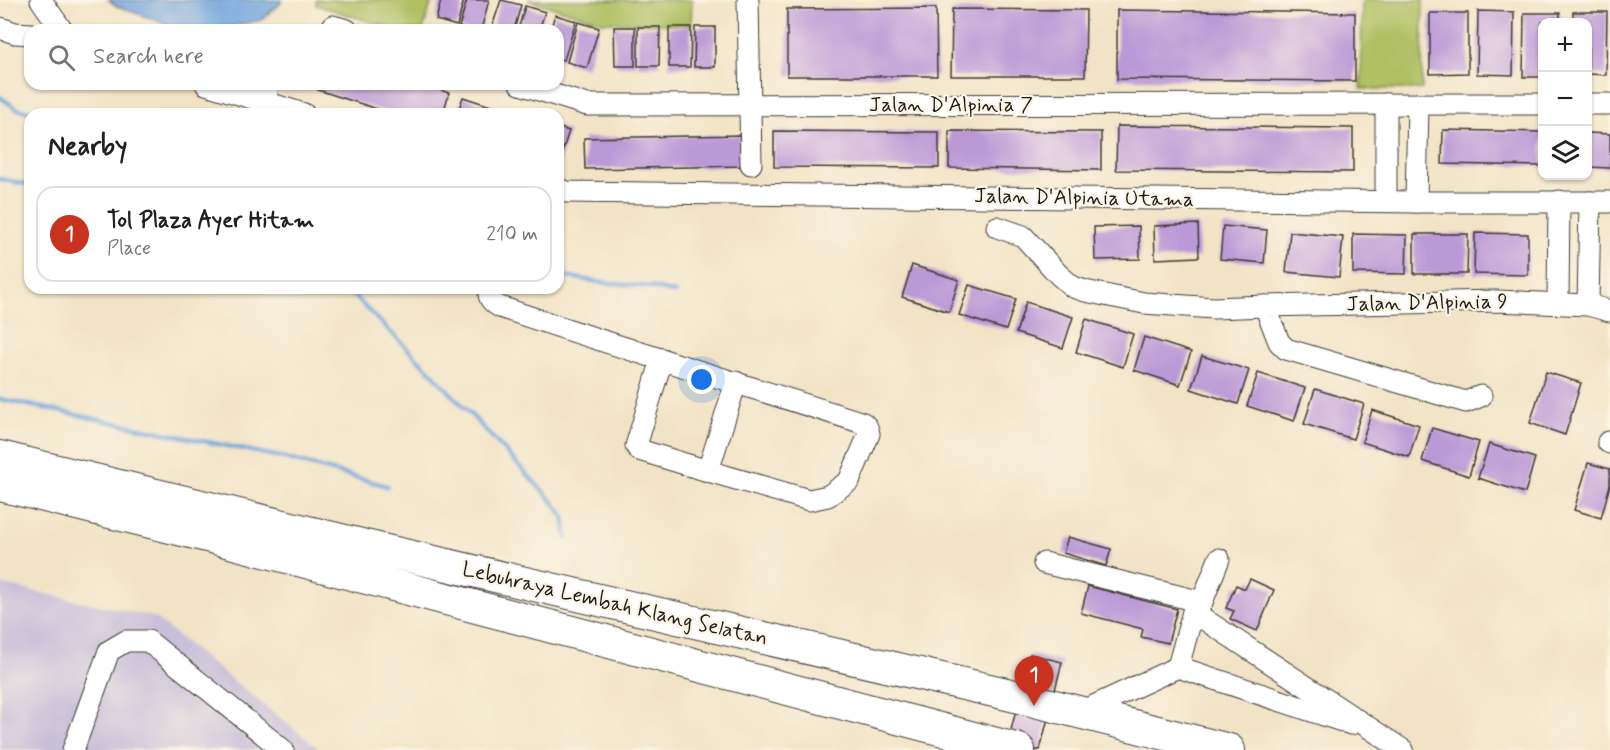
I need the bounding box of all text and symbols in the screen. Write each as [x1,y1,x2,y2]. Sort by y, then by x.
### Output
map controls [1538,18,1592,180]
button: + [1538,18,1592,72]
search box [24,24,564,90]
icon: search [45,41,78,74]
text: Search here [93,43,204,71]
button: − [1538,72,1592,126]
street label: Jalan D'Alpinia 7 [869,91,1033,119]
button: layers [1538,126,1592,180]
text: Nearby [48,130,127,164]
street label: Jalan D'Alpinia Utama [974,182,1194,214]
text: Tol Plaza Ayer Hitam [107,207,314,235]
text: 1 [65,221,74,248]
text: 210 m [486,221,538,248]
text: Place [107,235,151,262]
street label: Jalan D'Alpinia 9 [1346,288,1508,318]
your location [687,365,716,394]
street label: Lebuhraya Lembah Klang Selatan [460,555,770,653]
pin: 1 [1014,656,1054,706]

